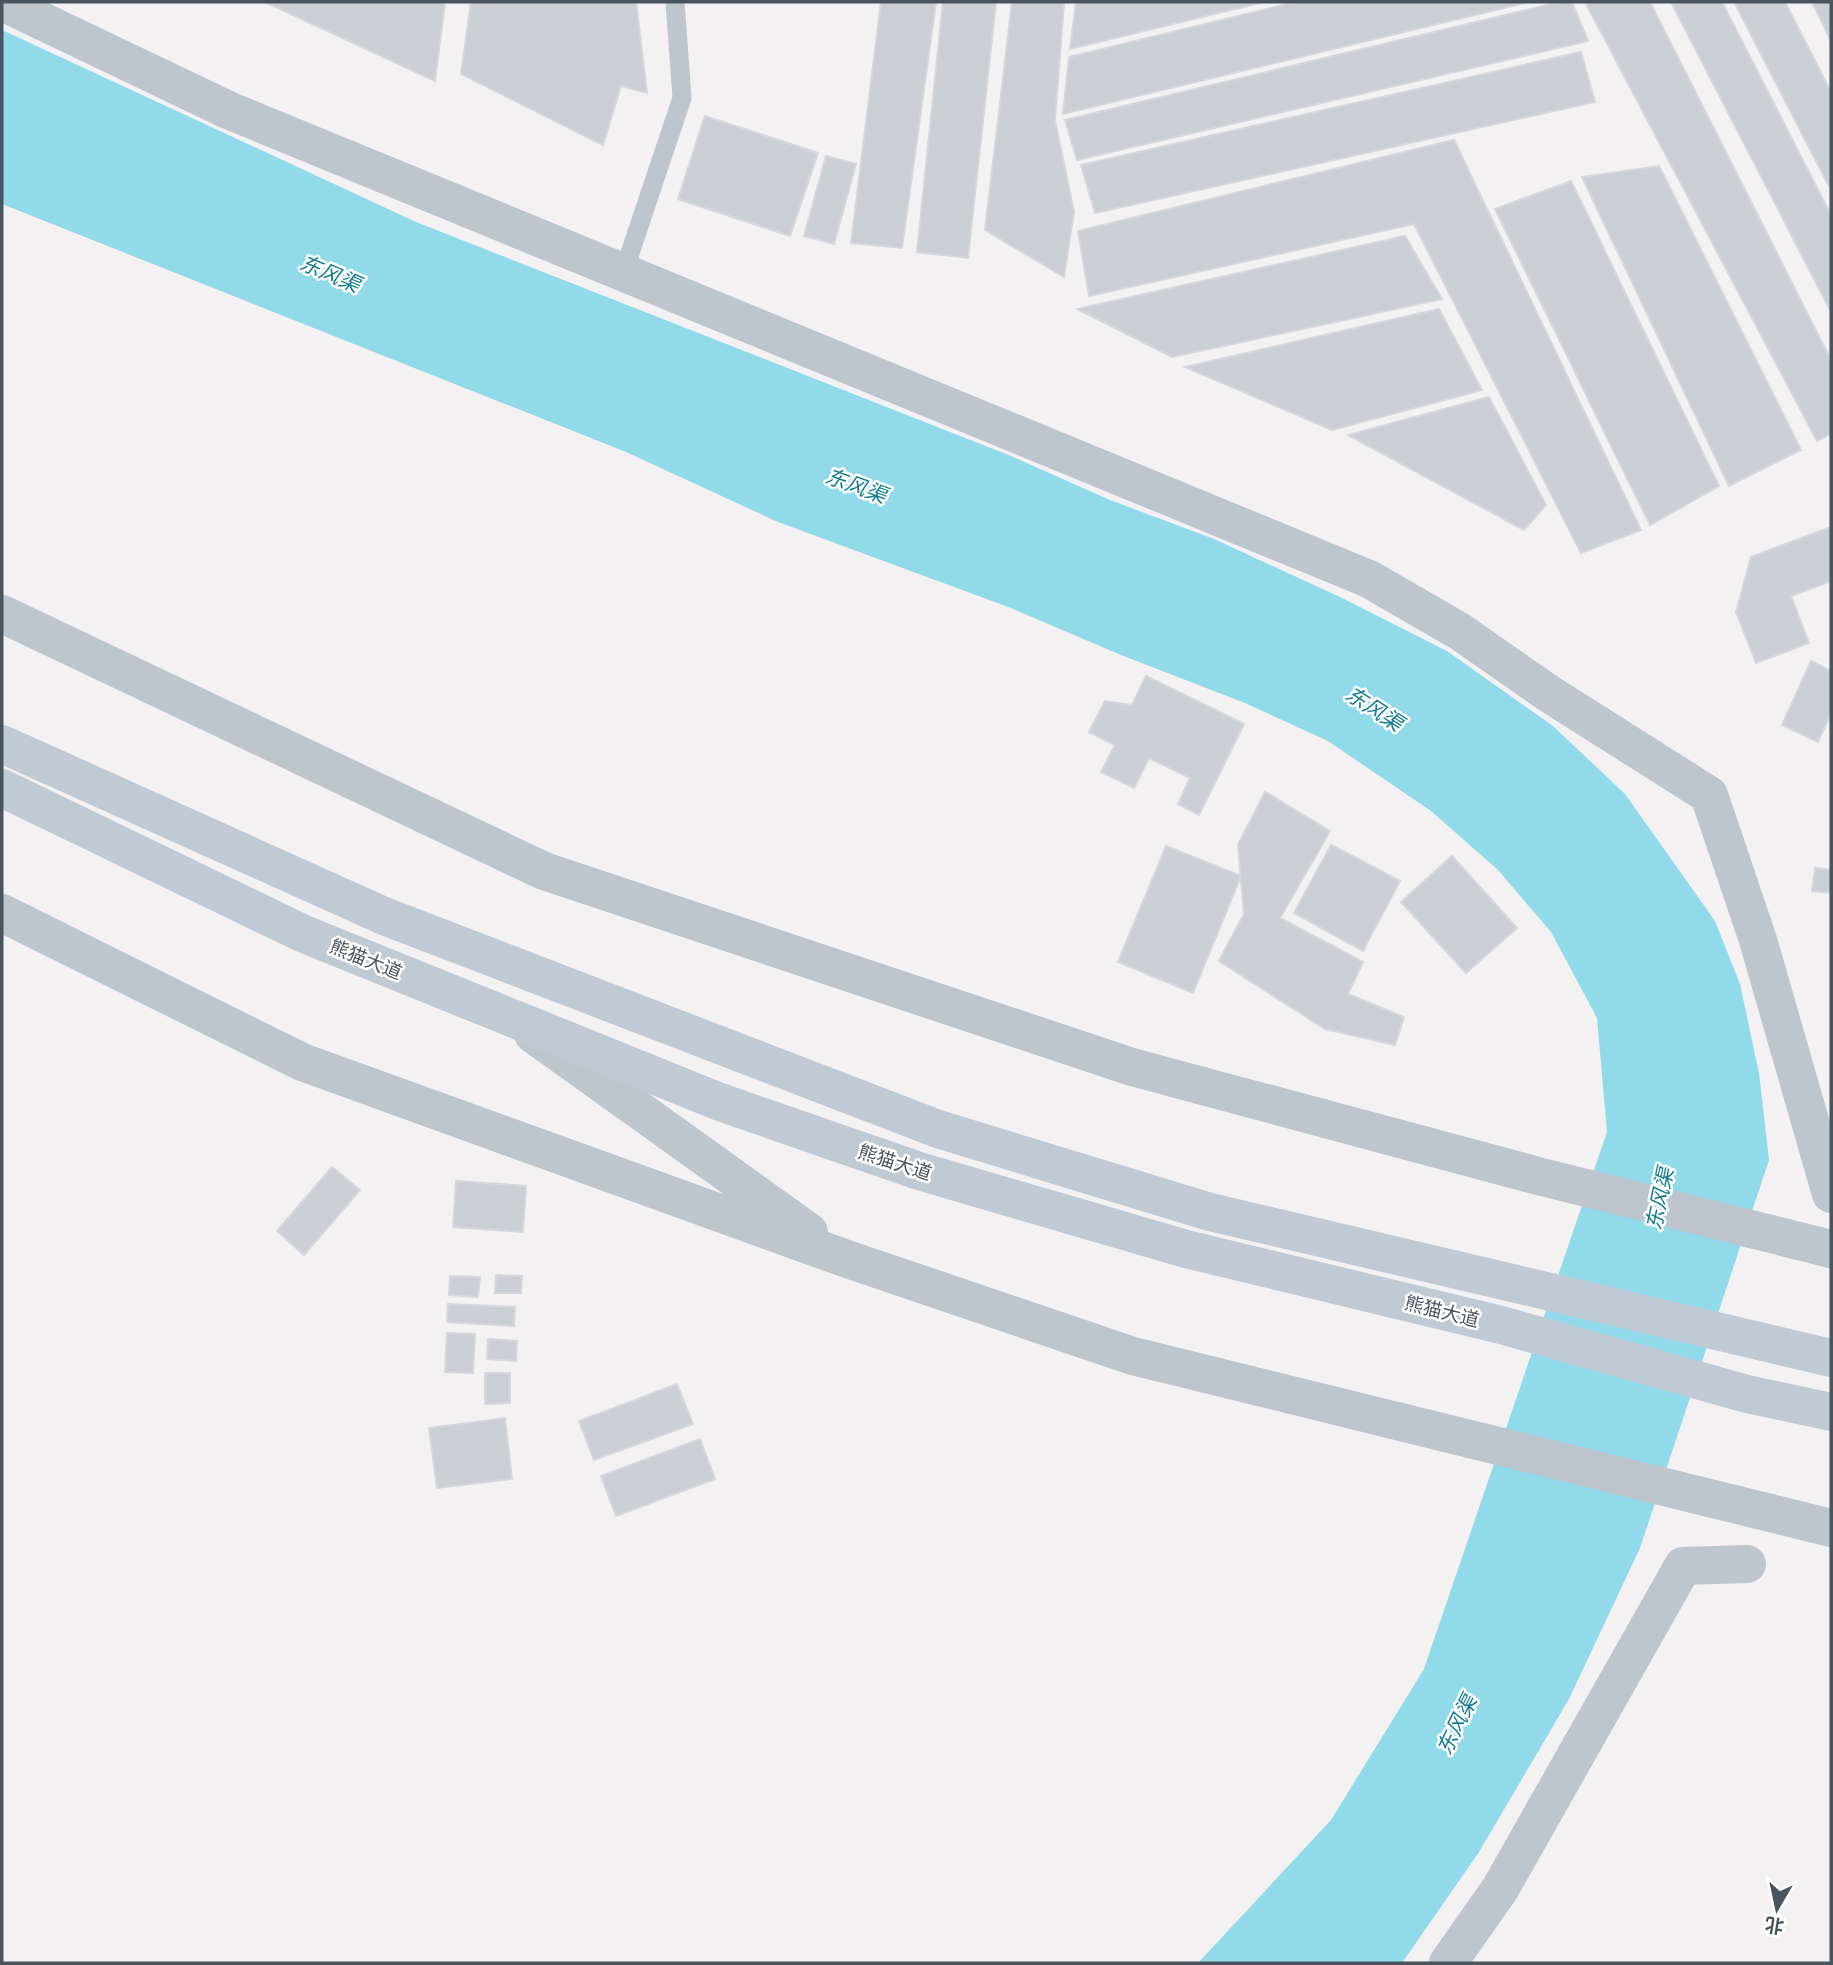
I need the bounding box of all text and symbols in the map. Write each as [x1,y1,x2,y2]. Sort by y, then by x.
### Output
water label: 东风渠 [296,249,367,299]
water label: 东风渠 [822,462,893,509]
water label: 东风渠 [1341,680,1411,738]
street label: 熊猫大道 [327,934,406,983]
street label: 熊猫大道 [855,1139,935,1184]
water label: 东风渠 [1640,1162,1679,1232]
street label: 熊猫大道 [1402,1290,1482,1331]
water label: 东风渠 [1431,1688,1483,1759]
north arrow [1742,1874,1812,1944]
text: 北 [1763,1913,1785,1939]

